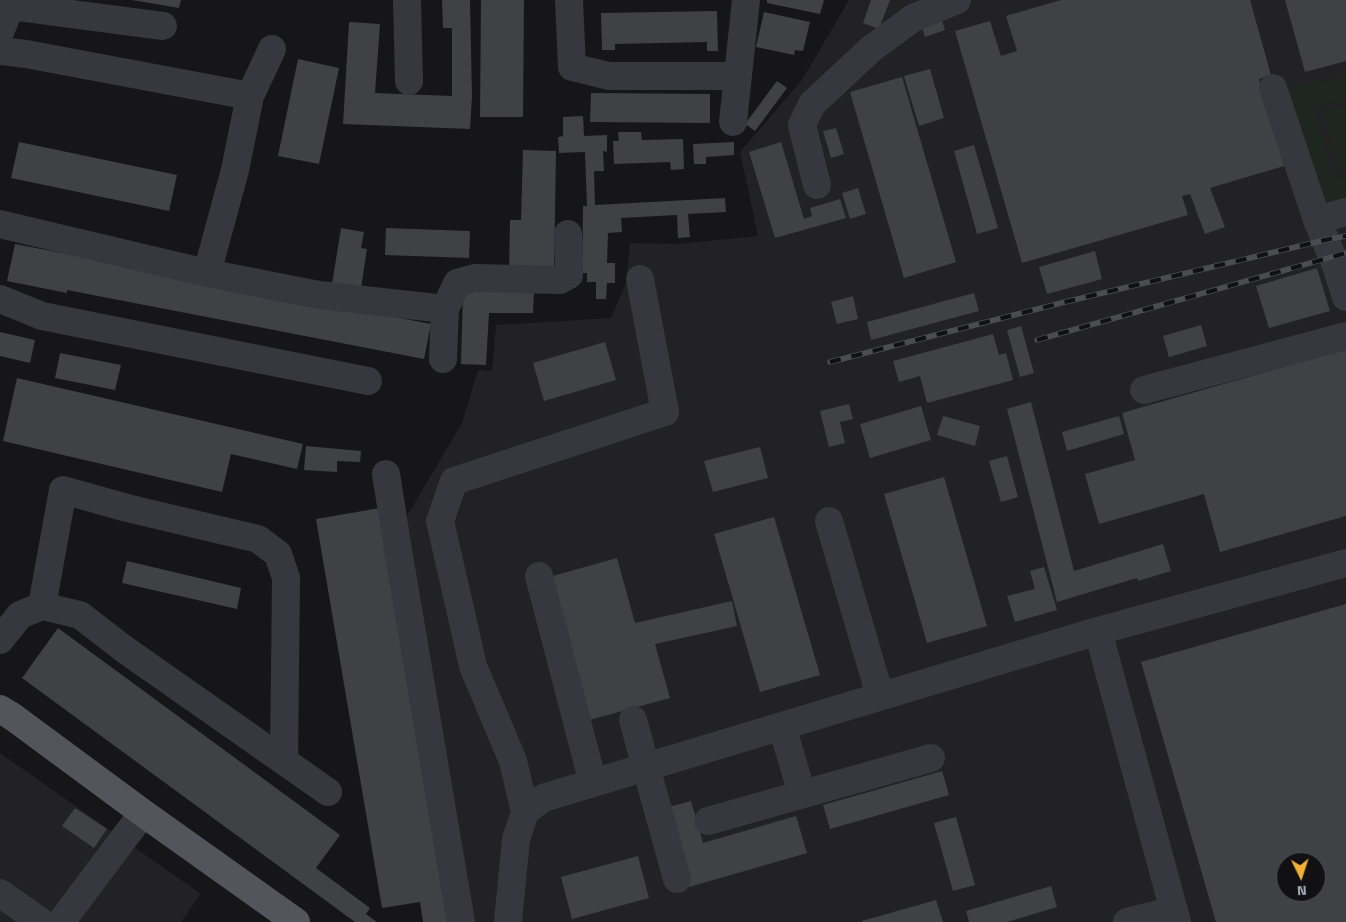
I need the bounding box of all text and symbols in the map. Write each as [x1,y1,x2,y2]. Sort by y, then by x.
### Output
north arrow [1276,852,1326,902]
text: N [1296,881,1308,902]

